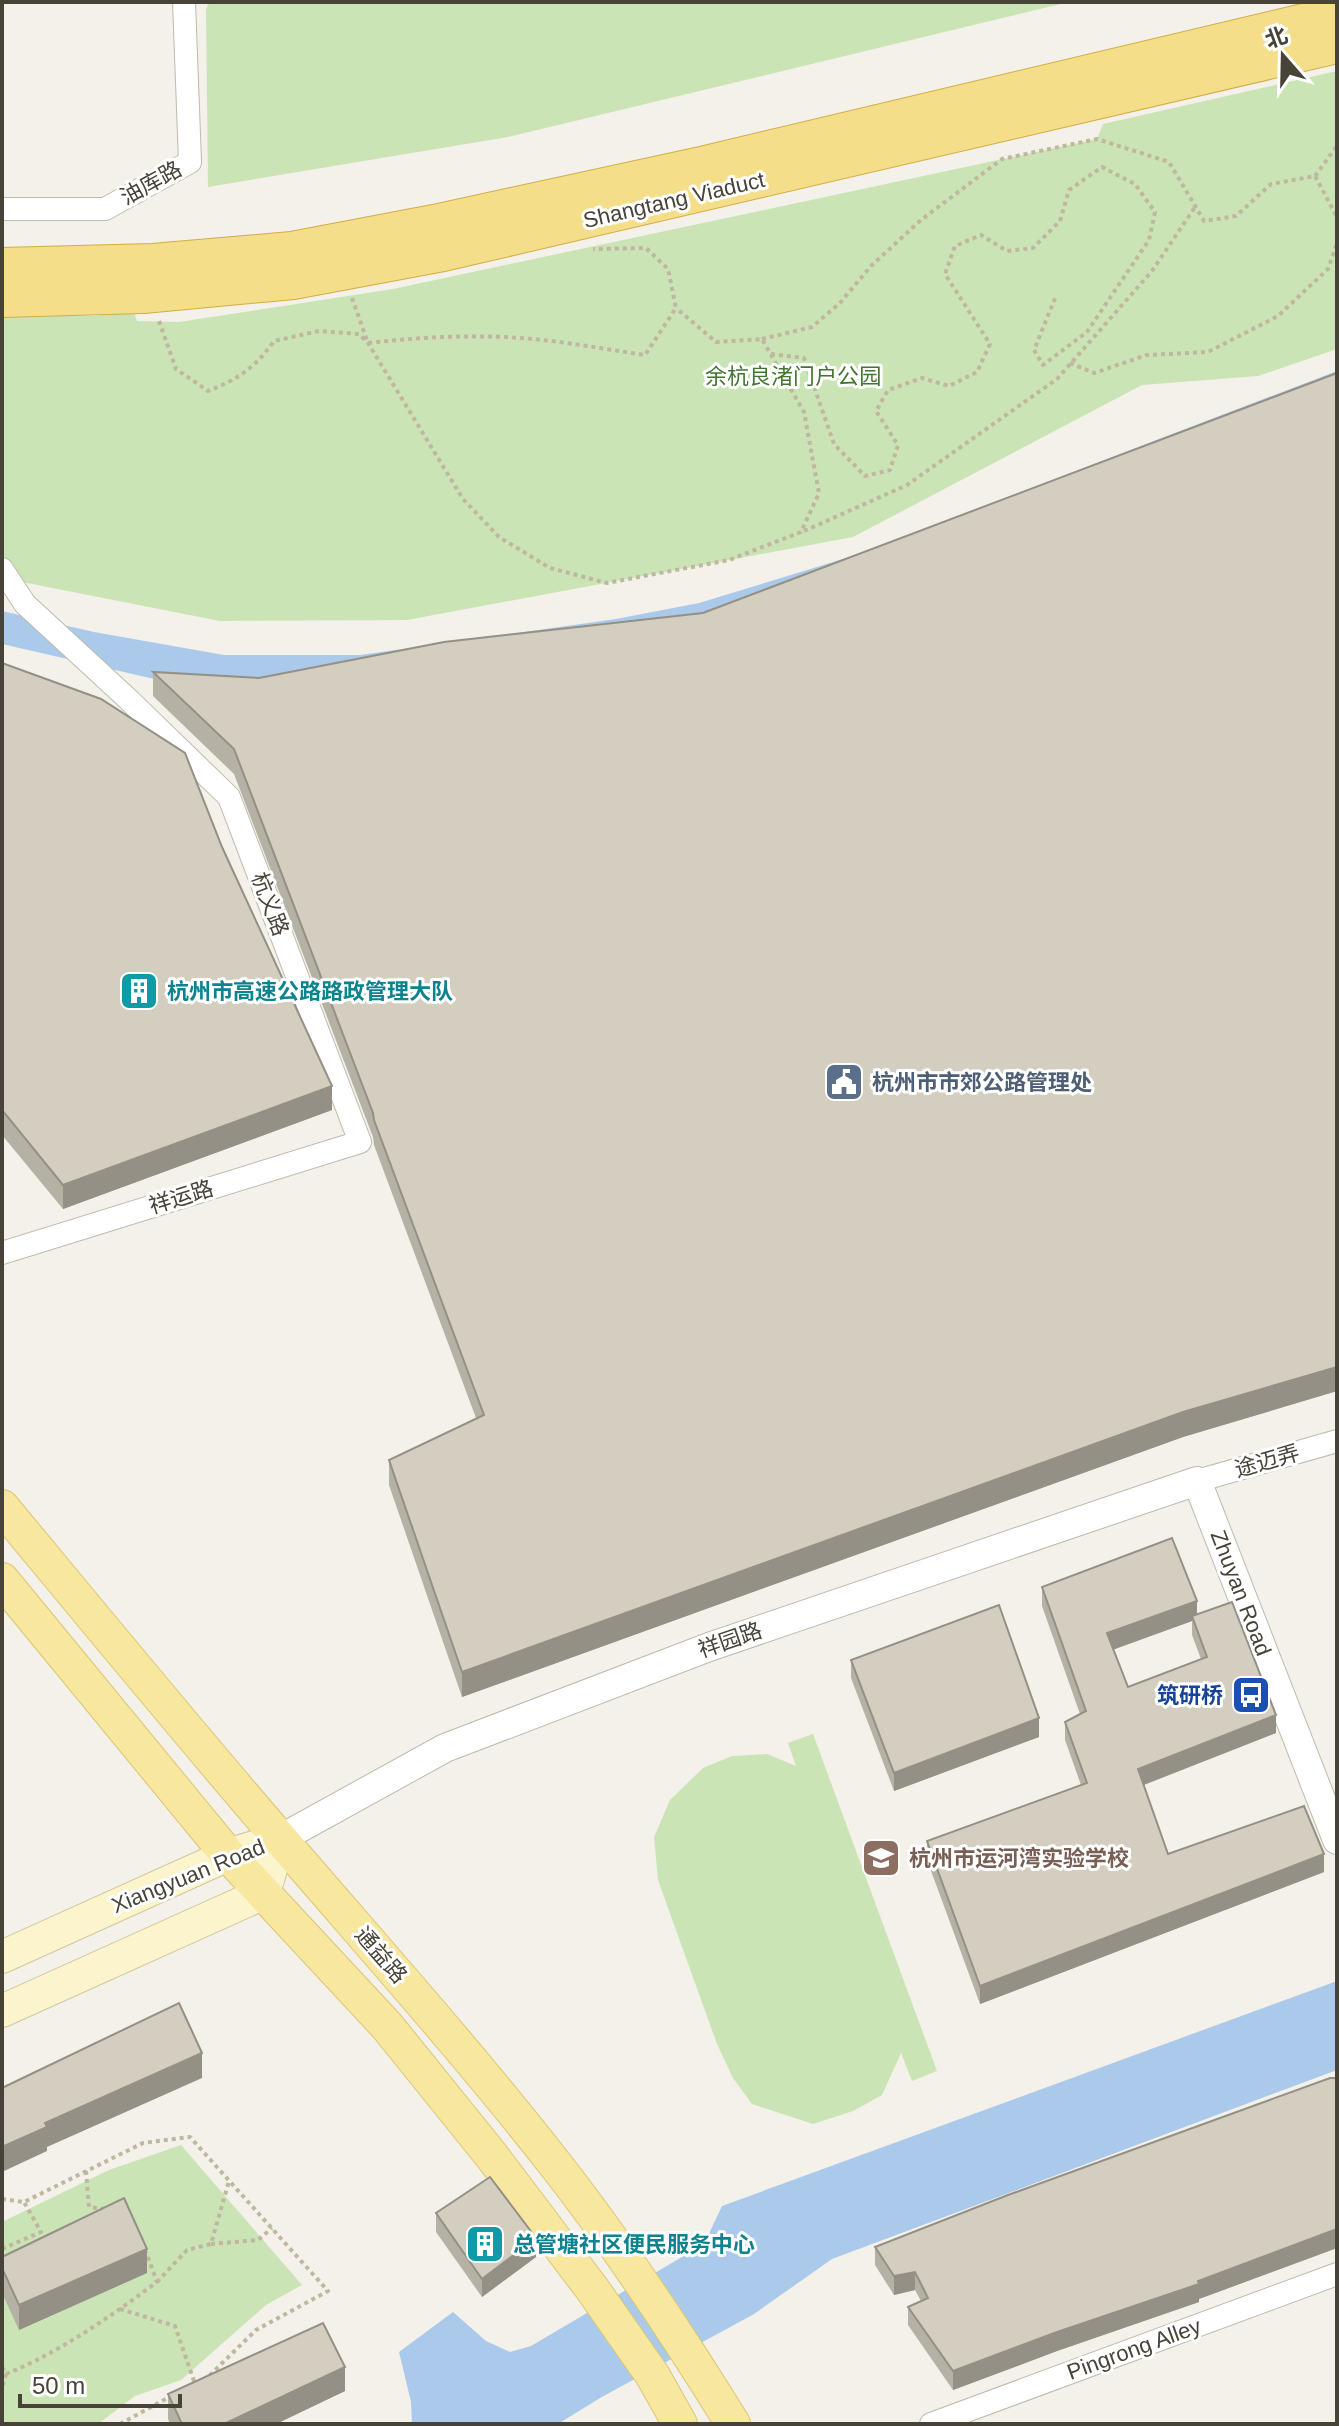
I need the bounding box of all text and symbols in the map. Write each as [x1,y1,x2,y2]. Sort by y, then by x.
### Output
north arrow [1243,16,1323,96]
text: 北 [1262,22,1291,53]
street label: 油库路 [116,156,186,210]
street label: Shangtang Viaduct [581,167,767,233]
park label: 余杭良渚门户公园 [705,364,881,389]
street label: 杭义路 [247,869,293,939]
building icon: 杭州市高速公路路政管理大队 [118,970,160,1012]
place label: 杭州市高速公路路政管理大队 [167,979,453,1004]
public building icon: 杭州市市郊公路管理处 [823,1061,865,1103]
place label: 杭州市市郊公路管理处 [872,1070,1092,1095]
street label: 祥运路 [146,1175,216,1219]
street label: 途迈弄 [1232,1440,1302,1482]
street label: Zhuyan Road [1206,1527,1276,1659]
street label: 祥园路 [695,1617,765,1663]
bus stop icon: 筑研桥 [1230,1674,1272,1716]
place label: 筑研桥 [1157,1683,1223,1708]
street label: Xiangyuan Road [108,1834,268,1918]
school or university icon: 杭州市运河湾实验学校 [860,1837,902,1879]
place label: 杭州市运河湾实验学校 [909,1846,1129,1871]
street label: 通益路 [350,1922,412,1988]
building icon: 总管塘社区便民服务中心 [464,2223,506,2265]
place label: 总管塘社区便民服务中心 [513,2232,755,2257]
street label: Pingrong Alley [1064,2313,1204,2385]
scale bar [20,2358,180,2408]
text: 50 m [32,2372,85,2399]

